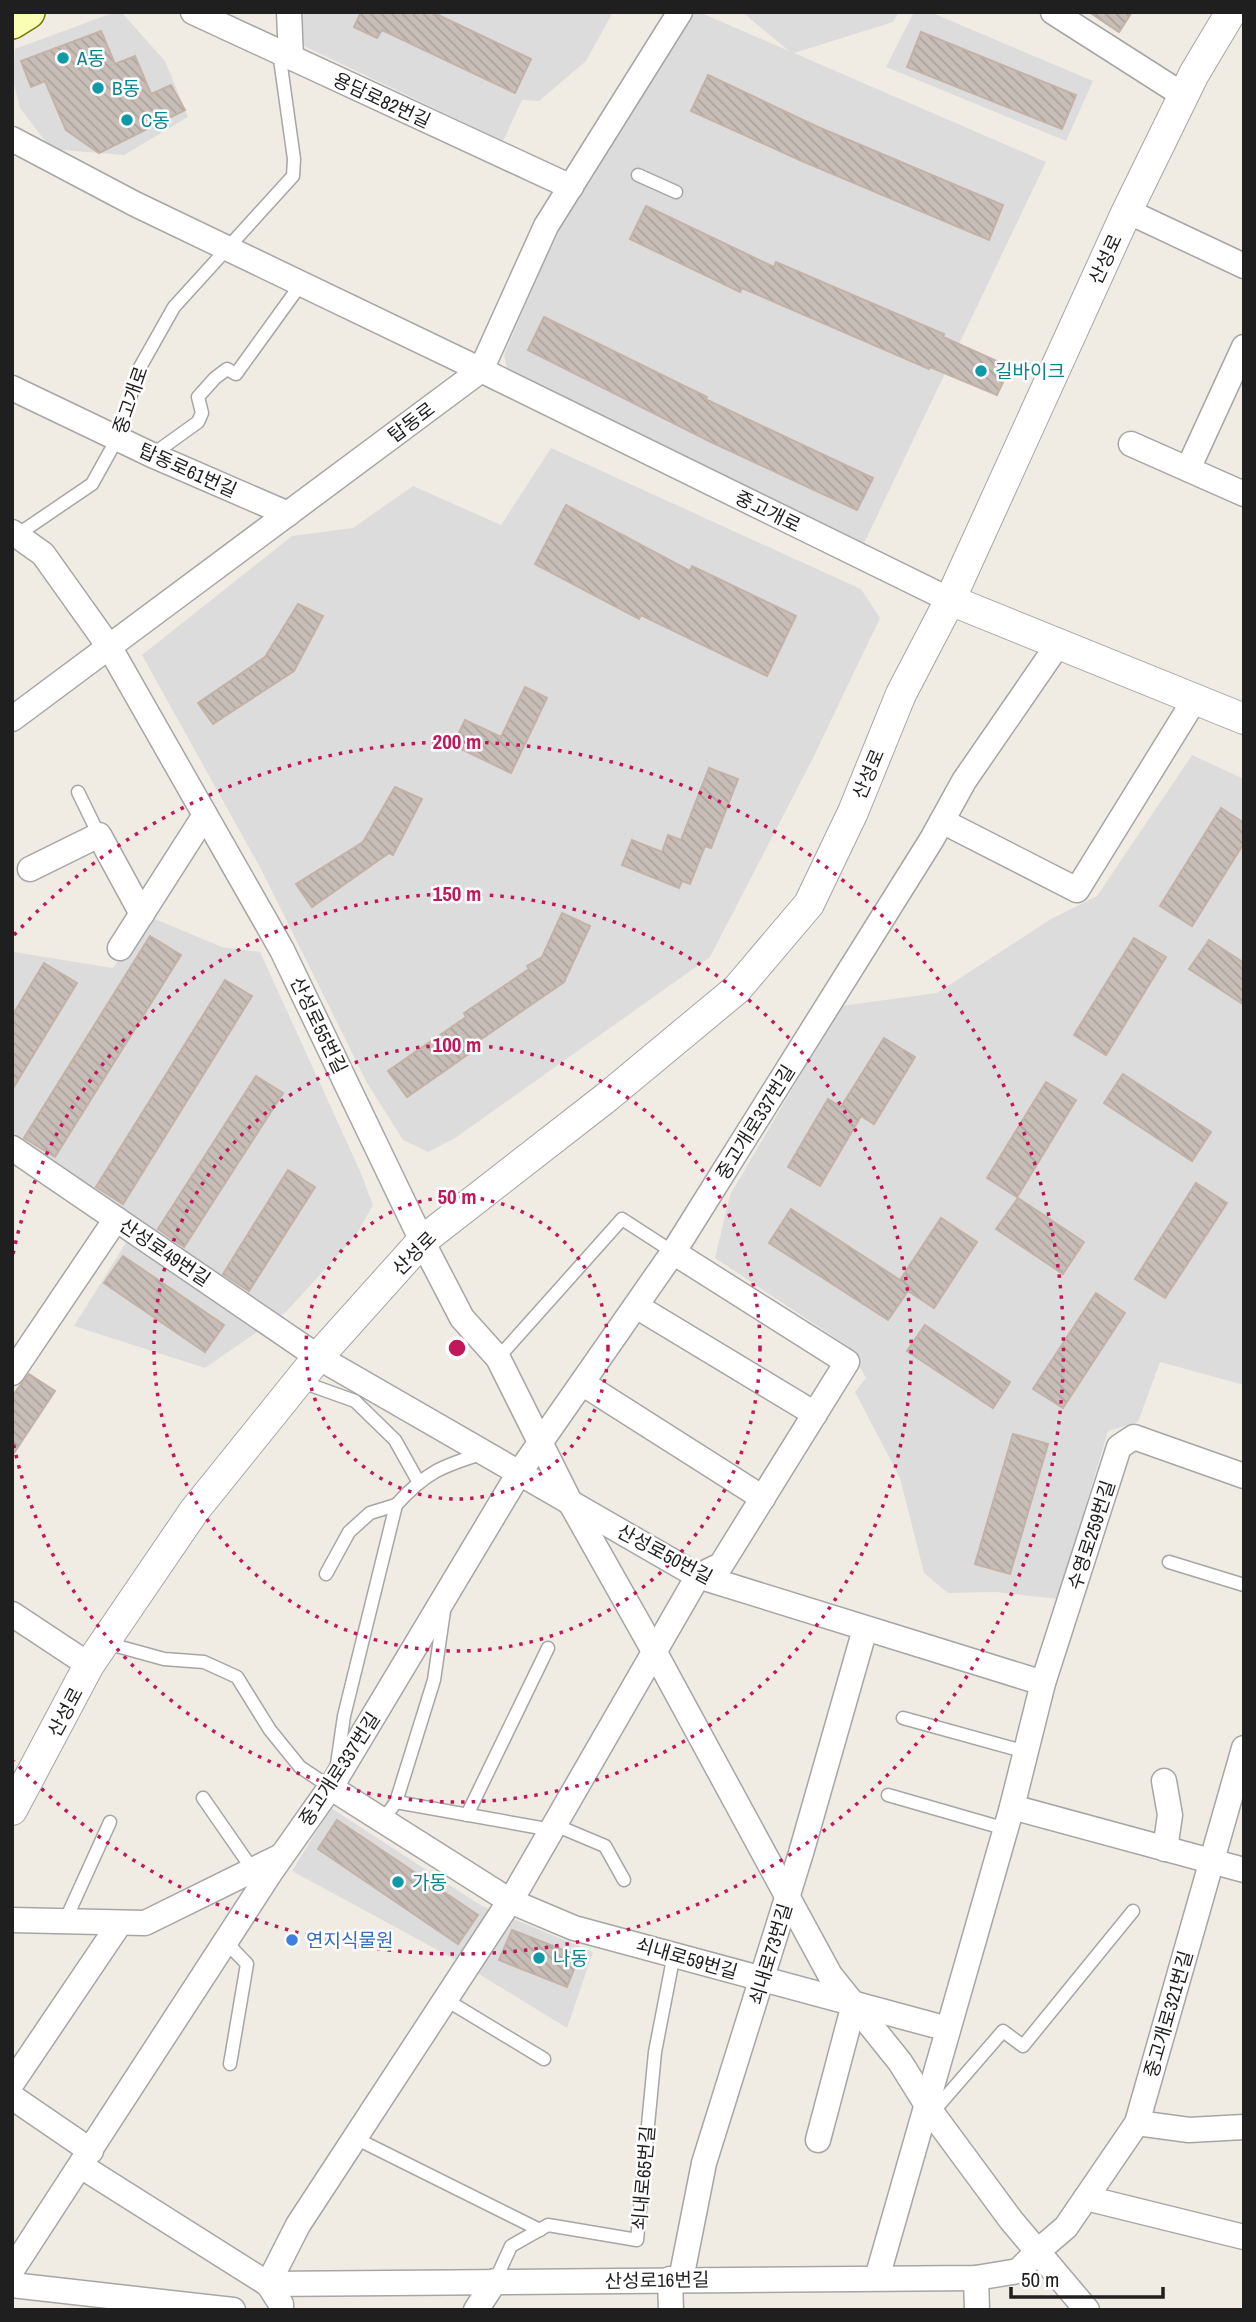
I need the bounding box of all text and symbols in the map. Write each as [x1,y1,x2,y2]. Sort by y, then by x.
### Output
place label: A동 [76,45,105,71]
marker: A동 [55,50,71,66]
street label: 용담로82번길 [329,66,435,134]
place label: B동 [112,75,140,101]
marker: B동 [90,80,106,96]
place label: C동 [141,107,170,133]
marker: C동 [119,112,135,128]
street label: 산성로 [1082,230,1128,288]
place label: 길바이크 [995,358,1065,384]
street label: 중고개로 [106,363,154,437]
marker: 길바이크 [973,363,989,379]
street label: 탑동로 [382,396,440,448]
street label: 탑동로61번길 [135,437,241,503]
street label: 중고개로 [731,484,805,538]
text: 200 m [433,727,481,756]
street label: 산성로 [846,745,890,803]
text: 150 m [433,879,481,908]
street label: 산성로55번길 [284,972,354,1078]
text: 100 m [433,1030,481,1059]
street label: 중고개로337번길 [709,1060,801,1184]
text: 50 m [437,1182,477,1211]
street label: 산성로49번길 [114,1212,216,1292]
street label: 산성로 [386,1225,442,1281]
centre of rings [445,1336,469,1360]
street label: 수영로259번길 [1061,1477,1121,1593]
street label: 산성로50번길 [613,1518,717,1590]
street label: 산성로 [41,1683,89,1741]
street label: 중고개로337번길 [292,1707,386,1831]
place label: 가동 [412,1869,447,1895]
marker: 가동 [390,1874,406,1890]
street label: 쇠내로73번길 [742,1900,798,2008]
place label: 연지식물원 [306,1927,393,1953]
street label: 쇠내로59번길 [633,1931,741,1985]
marker: 연지식물원 [284,1932,300,1948]
place label: 나동 [553,1945,588,1971]
street label: 중고개로321번길 [1137,1948,1199,2080]
marker: 나동 [531,1950,547,1966]
street label: 쇠내로65번길 [625,2125,661,2231]
scale bar [1011,2256,1163,2300]
text: 50 m [1021,2265,1059,2294]
street label: 산성로16번길 [604,2266,710,2294]

